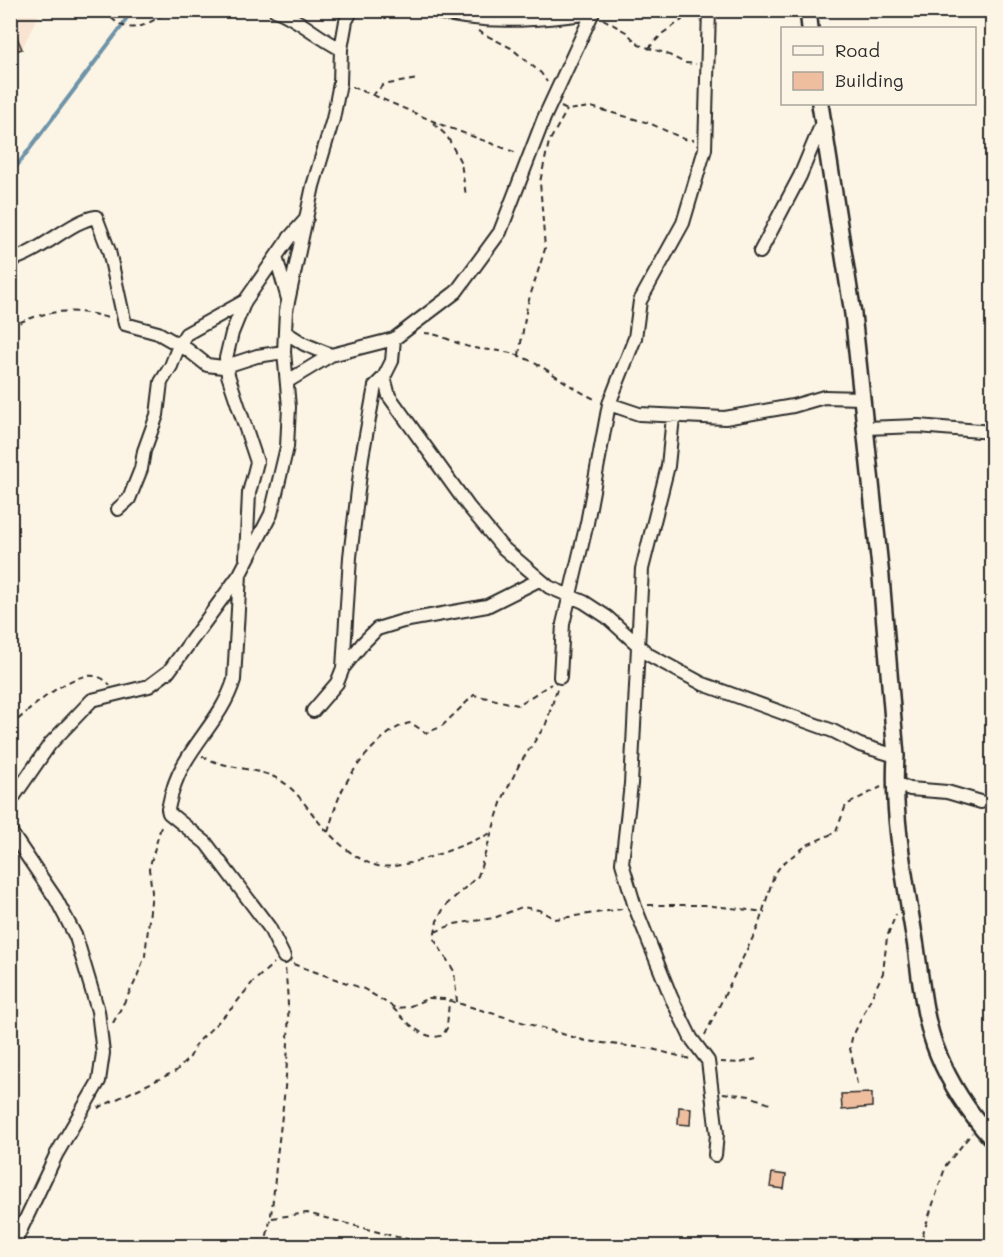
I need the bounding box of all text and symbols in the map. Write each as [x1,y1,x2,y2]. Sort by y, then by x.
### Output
legend [781,27,976,105]
text: Road [835,38,880,62]
text: Building [835,68,903,92]

